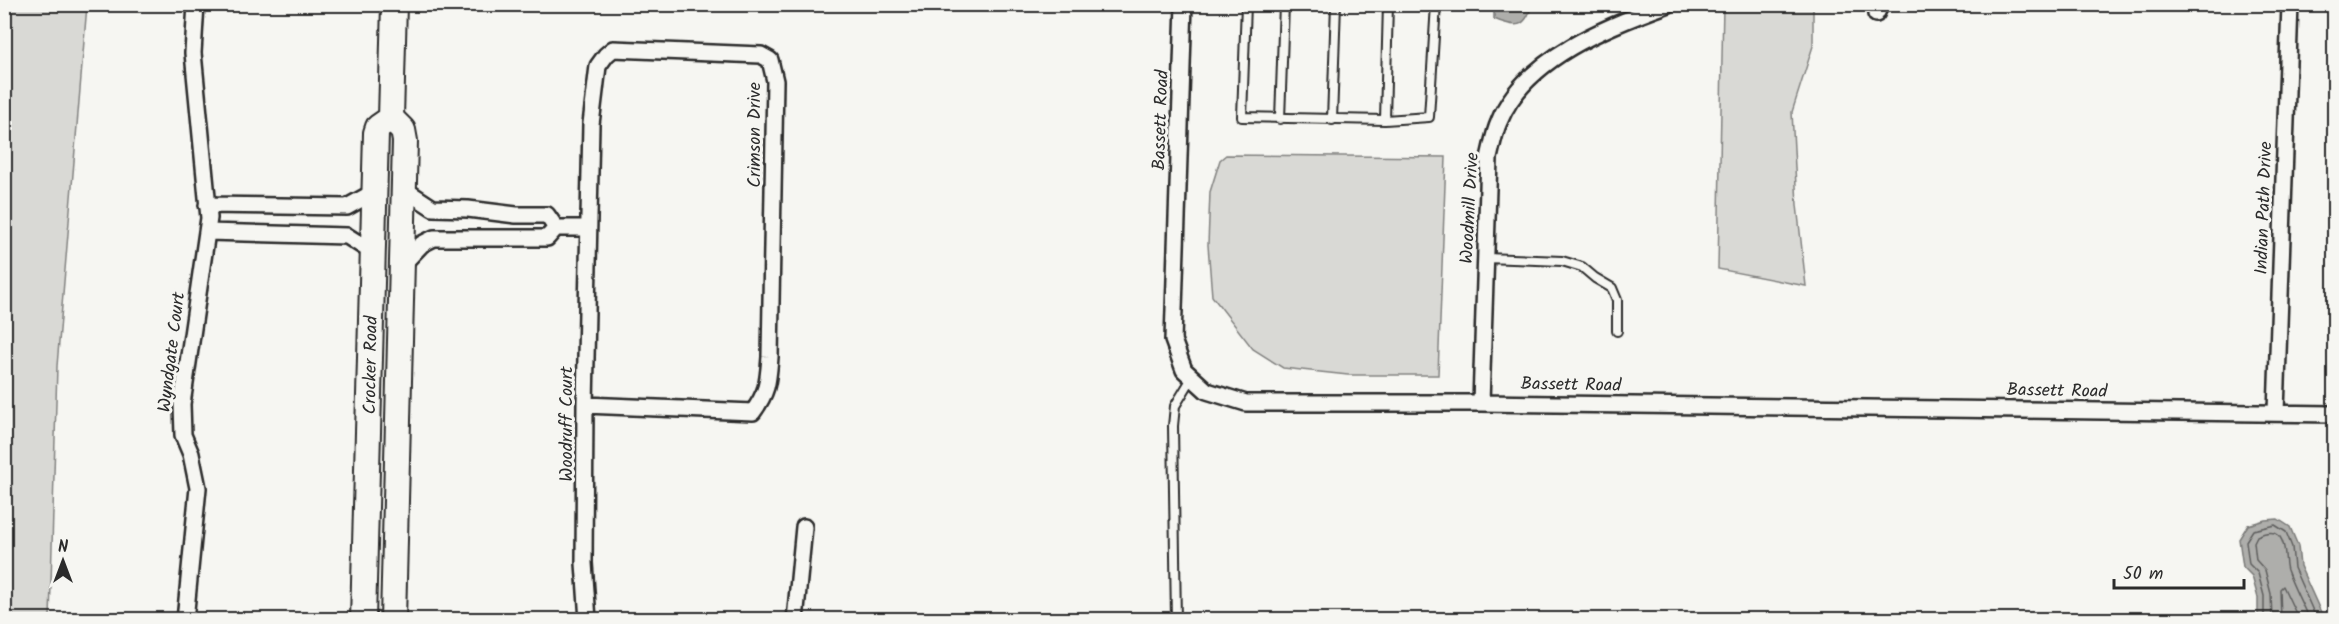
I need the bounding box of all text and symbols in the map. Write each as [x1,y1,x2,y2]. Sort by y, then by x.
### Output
street label: Bassett Road [1145,68,1178,171]
street label: Crimson Drive [741,82,770,188]
street label: Indian Path Drive [2248,141,2281,275]
street label: Woodmill Drive [1453,152,1488,265]
street label: Wyndgate Court [151,289,194,414]
street label: Crocker Road [356,314,387,415]
street label: Woodruff Court [553,365,582,482]
street label: Bassett Road [1520,370,1623,401]
street label: Bassett Road [2006,376,2109,407]
north arrow [33,531,93,591]
text: N [58,535,68,560]
scale bar [2114,552,2244,590]
text: 50 m [2123,560,2163,589]

